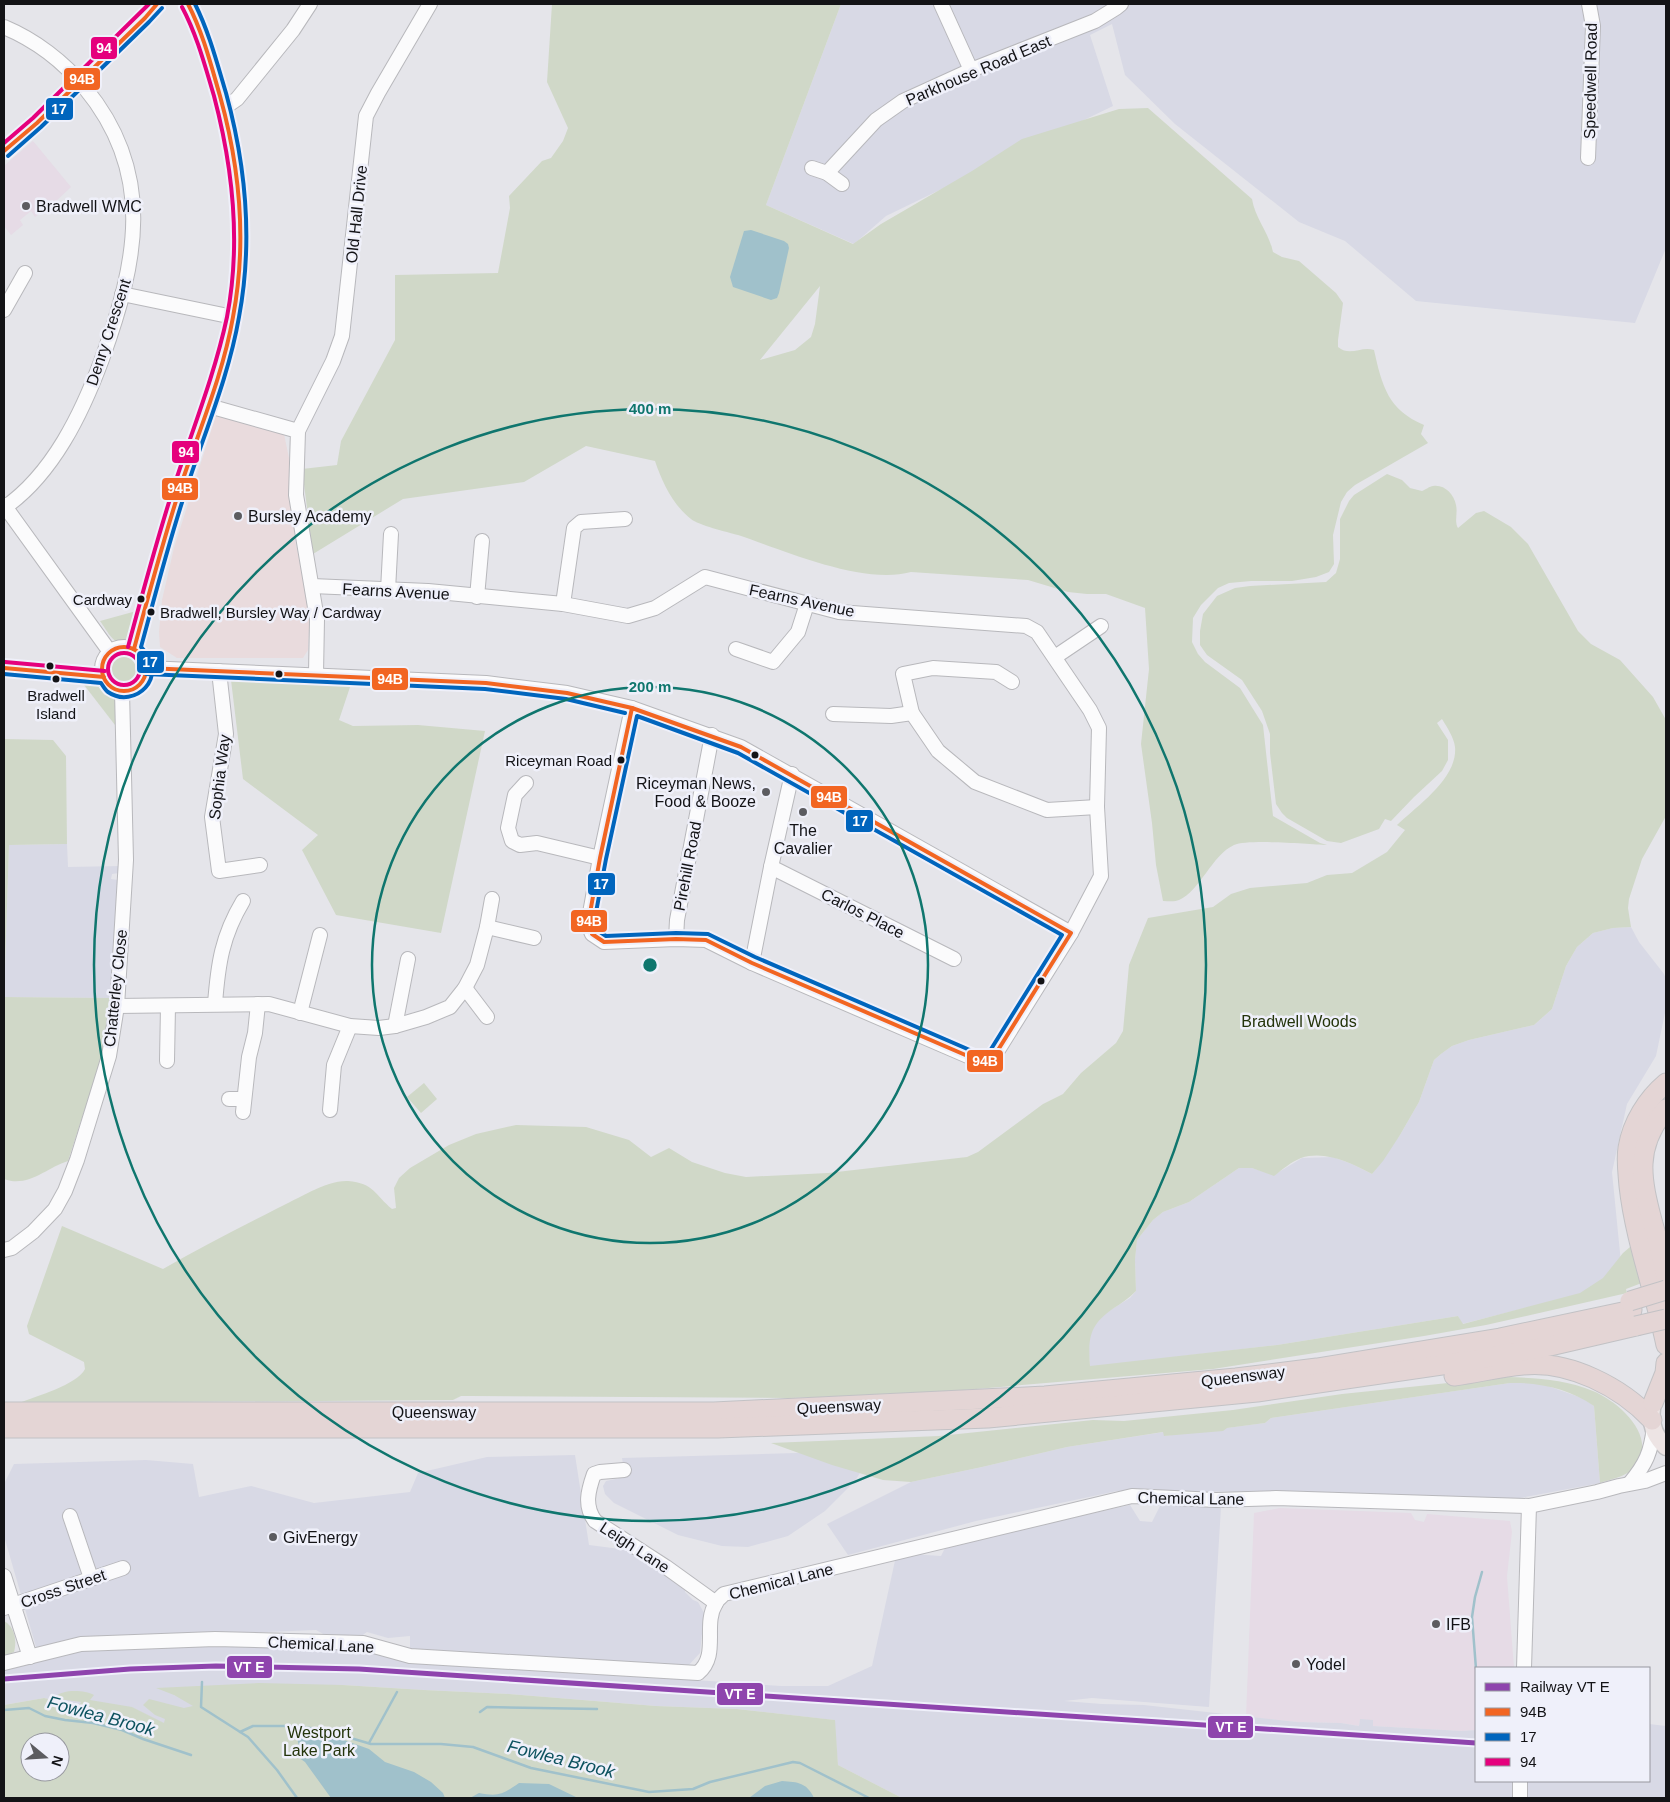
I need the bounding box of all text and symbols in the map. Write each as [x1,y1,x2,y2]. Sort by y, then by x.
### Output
street label: Speedwell Road [1581,23,1600,139]
street label: Parkhouse Road East [903,32,1054,109]
line badge: 94 [90,36,118,60]
text: 94 [96,40,112,56]
line badge: 94B [63,67,101,91]
text: 94B [69,71,95,87]
line badge: 17 [45,97,74,121]
text: 17 [51,101,67,117]
street label: Old Hall Drive [343,164,370,264]
place label: Bradwell WMC [36,198,142,215]
marker: Bradwell WMC [20,200,32,212]
street label: Denry Crescent [83,276,134,388]
text: 400 m [629,400,671,417]
line badge: 94 [171,440,200,464]
text: 94 [178,444,194,460]
line badge: 94B [161,477,199,501]
text: 94B [167,480,193,496]
place label: Bursley Academy [248,508,372,525]
marker: Bursley Academy [232,510,244,522]
street label: Fearns Avenue [342,580,450,603]
street label: Fearns Avenue [748,581,856,620]
place label: Cardway [73,591,132,608]
marker: Cardway [136,594,146,604]
place label: Bradwell, Bursley Way / Cardway [160,604,382,621]
marker: Bradwell, Bursley Way / Cardway [146,607,156,617]
line badge: 17 [136,650,165,674]
text: 17 [142,654,158,670]
unlabelled marker [45,661,55,671]
line badge: 94B [371,667,409,691]
unlabelled marker [274,669,284,679]
text: 94B [377,671,403,687]
marker: Bradwell Island [51,674,61,684]
text: 200 m [629,678,671,695]
place label: Bradwell Island [27,687,85,722]
street label: Sophia Way [206,734,233,821]
unlabelled marker [750,750,760,760]
place label: Riceyman Road [505,752,612,769]
marker: Riceyman Road [616,755,626,765]
place label: Riceyman News, Food & Booze [636,775,756,810]
line badge: 94B [810,785,848,809]
marker: Riceyman News, Food & Booze [760,786,772,798]
text: 94B [816,789,842,805]
marker: The Cavalier [797,806,809,818]
line badge: 17 [845,809,874,833]
text: 17 [852,813,868,829]
street label: Pirehill Road [670,820,704,912]
place label: The Cavalier [774,822,833,857]
line badge: 17 [587,872,616,896]
text: 17 [593,876,609,892]
street label: Carlos Place [819,885,907,942]
line badge: 94B [570,909,608,933]
text: 94B [576,913,602,929]
street label: Chatterley Close [101,928,130,1048]
centre of rings [641,956,659,974]
unlabelled marker [1036,976,1046,986]
park label: Bradwell Woods [1241,1013,1357,1030]
line badge: 94B [966,1049,1004,1073]
text: 94B [972,1053,998,1069]
street label: Queensway [1200,1363,1286,1390]
street label: Queensway [796,1396,882,1417]
street label: Queensway [392,1404,476,1421]
street label: Chemical Lane [1137,1489,1245,1508]
street label: Leigh Lane [597,1519,673,1576]
place label: GivEnergy [283,1529,358,1546]
marker: GivEnergy [267,1531,279,1543]
street label: Chemical Lane [727,1560,835,1603]
street label: Cross Street [18,1566,108,1611]
place label: IFB [1446,1616,1471,1633]
marker: IFB [1430,1618,1442,1630]
street label: Chemical Lane [267,1633,375,1656]
line badge: VT E [226,1655,273,1679]
place label: Yodel [1306,1656,1345,1673]
marker: Yodel [1290,1658,1302,1670]
text: VT E [233,1659,265,1675]
legend [1475,1667,1650,1782]
text: Railway VT E [1520,1678,1610,1695]
line badge: VT E [716,1682,764,1706]
text: VT E [724,1686,756,1702]
water label: Fowlea Brook [45,1692,158,1740]
text: 94B [1520,1703,1547,1720]
line badge: VT E [1207,1715,1254,1739]
text: VT E [1215,1719,1247,1735]
park label: Westport Lake Park [283,1724,356,1759]
text: 17 [1520,1728,1537,1745]
north arrow [20,1732,70,1782]
water label: Fowlea Brook [505,1736,618,1782]
text: 94 [1520,1753,1537,1770]
text: N [48,1754,67,1768]

